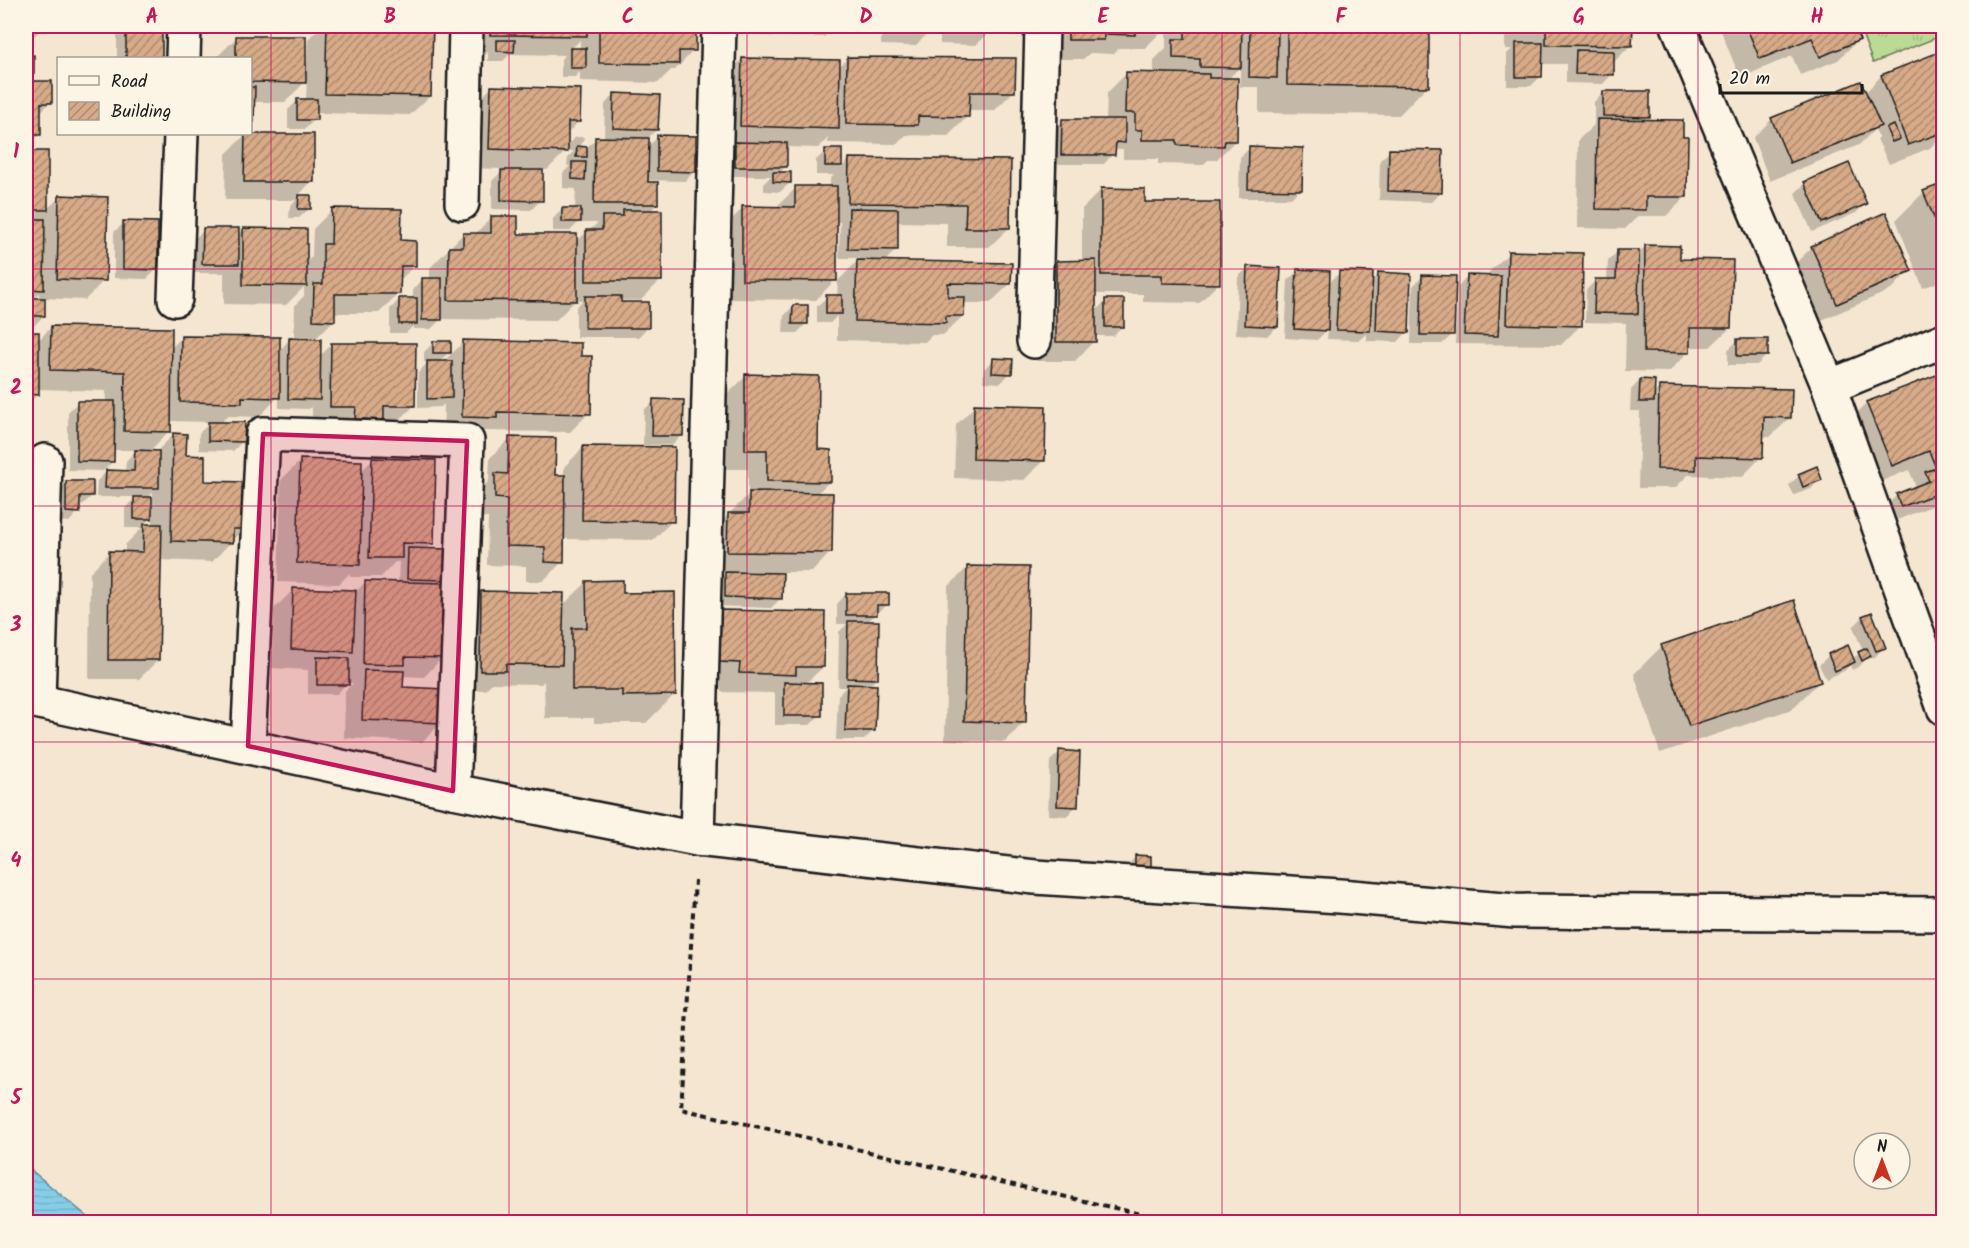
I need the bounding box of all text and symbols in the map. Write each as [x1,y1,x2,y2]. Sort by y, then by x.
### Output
text: A [146,2,158,34]
text: B [384,2,396,34]
text: C [622,2,634,34]
text: D [859,2,873,34]
text: E [1097,2,1109,34]
text: F [1336,2,1348,34]
text: G [1573,2,1585,34]
text: H [1810,2,1824,34]
legend [57,57,252,135]
scale bar [1720,57,1862,95]
text: 20 m [1729,65,1770,94]
text: Road [111,68,148,97]
text: Building [111,98,171,127]
text: 1 [13,137,19,169]
text: 2 [10,373,22,405]
text: 3 [10,610,22,642]
text: 4 [11,846,22,878]
text: 5 [10,1083,23,1115]
north arrow [1852,1131,1912,1191]
text: N [1877,1135,1887,1160]

